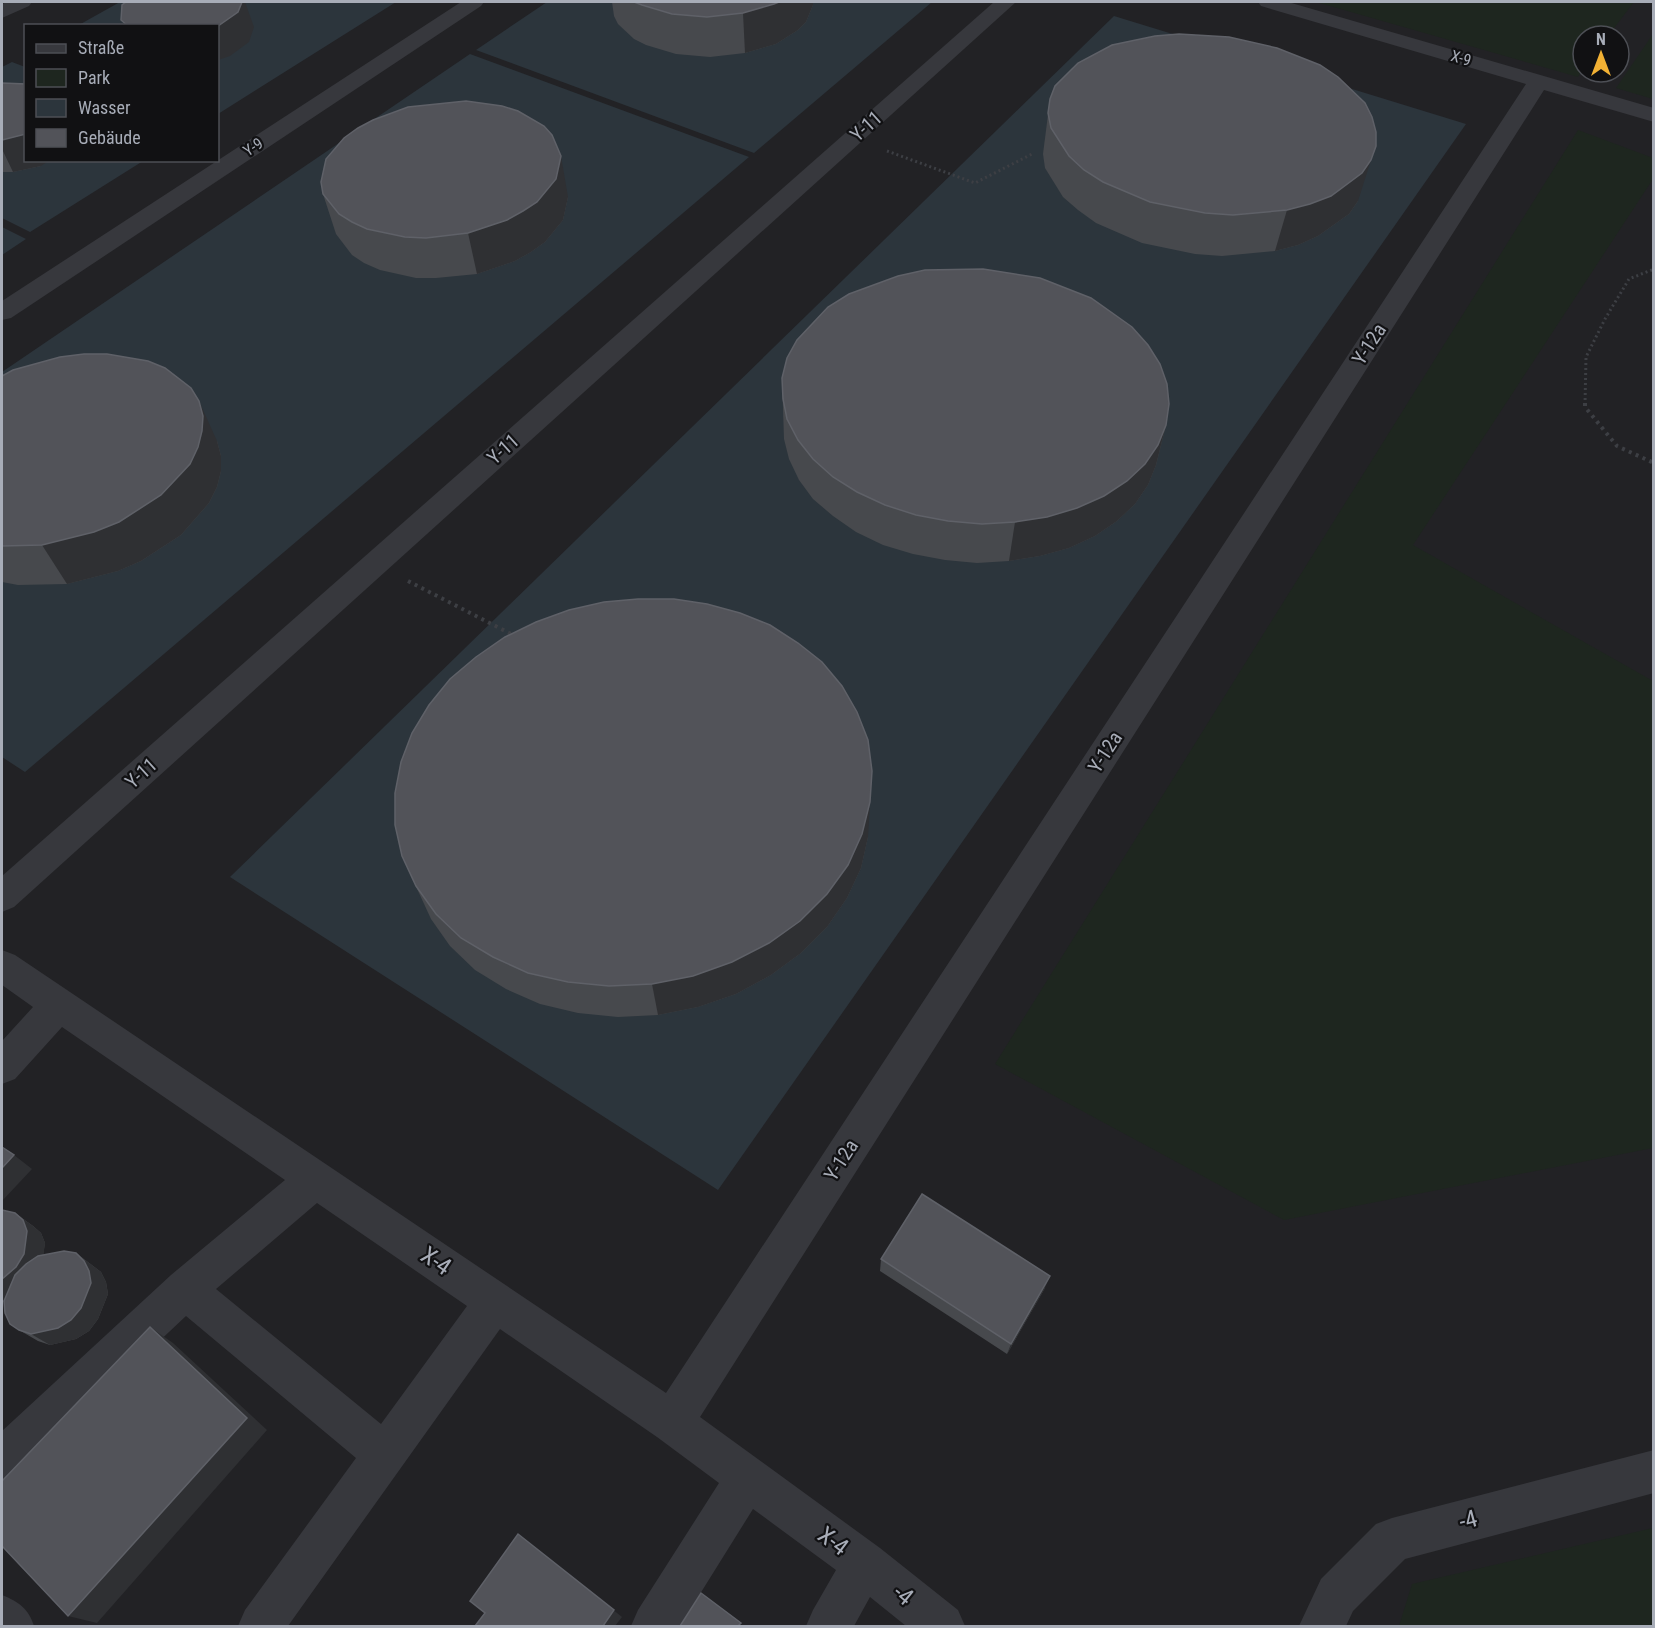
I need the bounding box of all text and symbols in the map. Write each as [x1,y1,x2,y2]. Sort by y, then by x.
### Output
legend [24,24,219,162]
north arrow [1571,24,1631,84]
text: N [1596,30,1606,49]
text: Straße [78,37,124,58]
street label: X-9 [1449,46,1473,70]
text: Park [78,67,110,88]
text: Wasser [78,97,131,118]
street label: Y-11 [845,105,887,147]
text: Gebäude [78,127,141,148]
street label: Y-9 [239,134,267,160]
street label: Y-12a [1347,319,1391,369]
street label: Y-11 [482,428,524,470]
street label: Y-12a [1083,727,1127,777]
street label: Y-11 [120,752,162,794]
street label: Y-12a [819,1135,863,1185]
street label: X-4 [416,1241,457,1281]
street label: -4 [1456,1504,1480,1536]
street label: X-4 [812,1521,854,1561]
street label: -4 [887,1579,919,1612]

